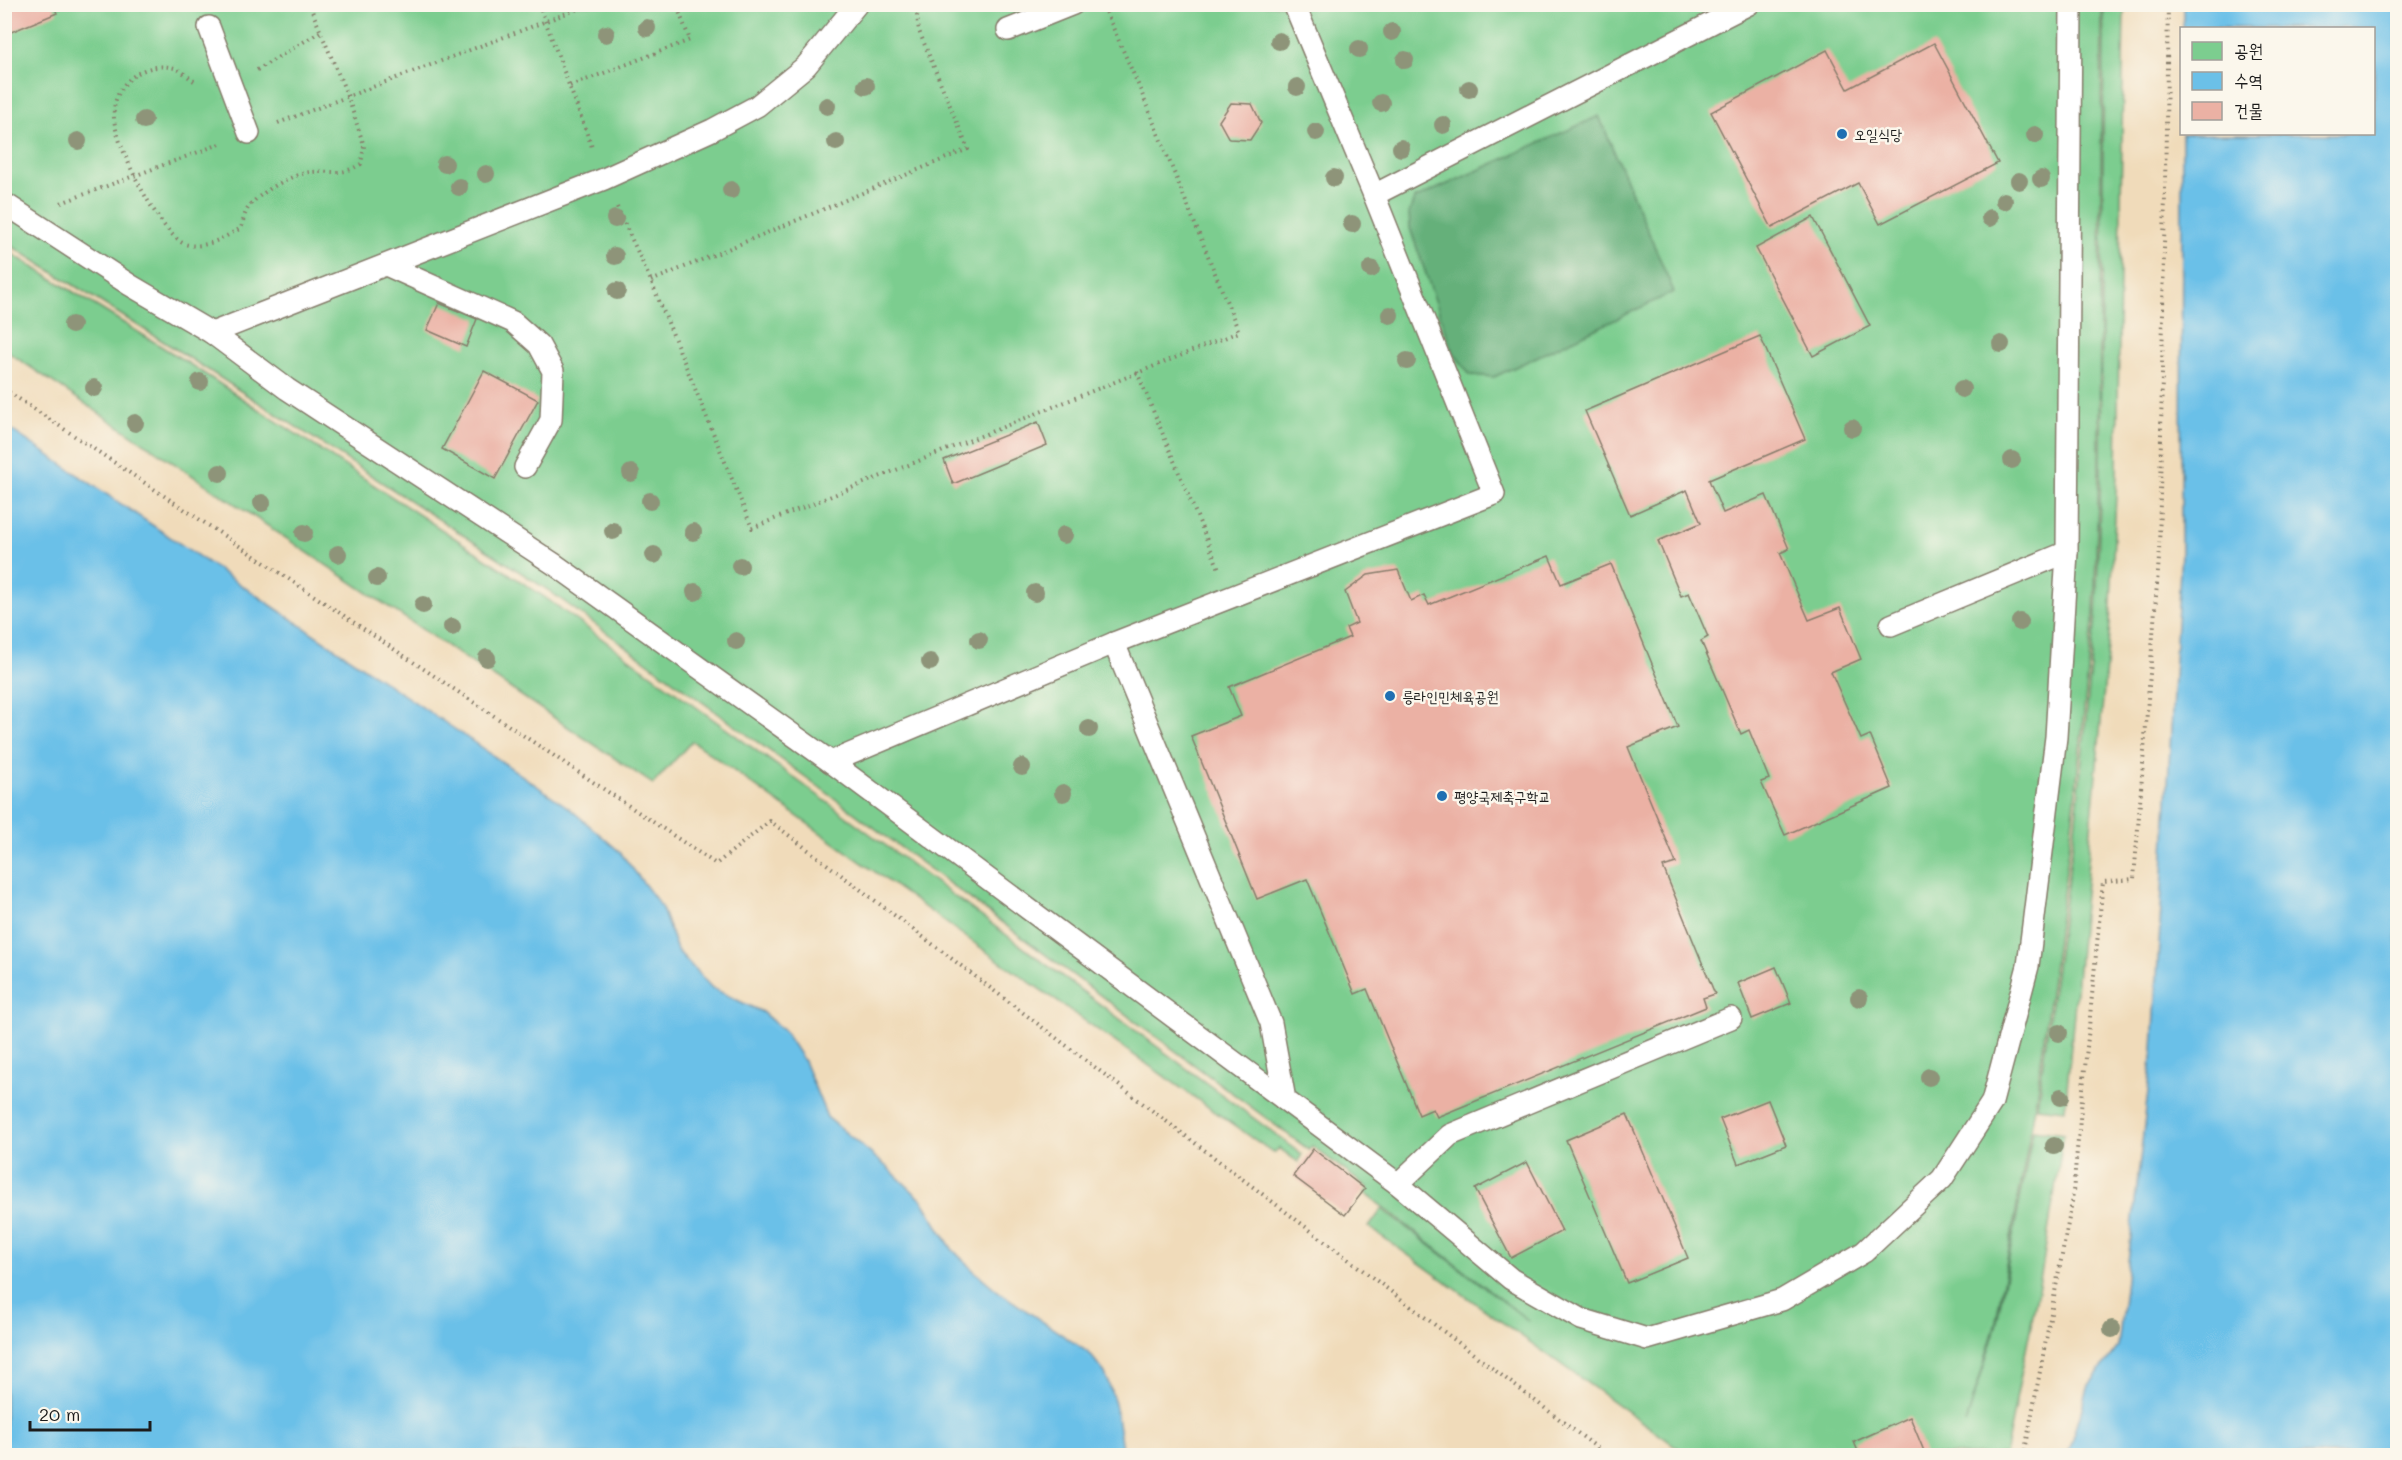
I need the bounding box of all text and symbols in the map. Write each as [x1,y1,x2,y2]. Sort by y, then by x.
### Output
legend [2180,27,2375,135]
text: 공원 [2234,38,2263,62]
text: 수역 [2234,68,2263,92]
text: 건물 [2234,98,2263,122]
place label: 오일식당 [1854,124,1902,144]
marker: 오일식당 [1835,127,1849,141]
place label: 릉라인민체육공원 [1402,686,1499,706]
marker: 릉라인민체육공원 [1383,689,1397,703]
place label: 평양국제축구학교 [1454,786,1551,806]
marker: 평양국제축구학교 [1435,789,1449,803]
scale bar [30,1394,150,1432]
text: 20 m [39,1402,80,1426]

